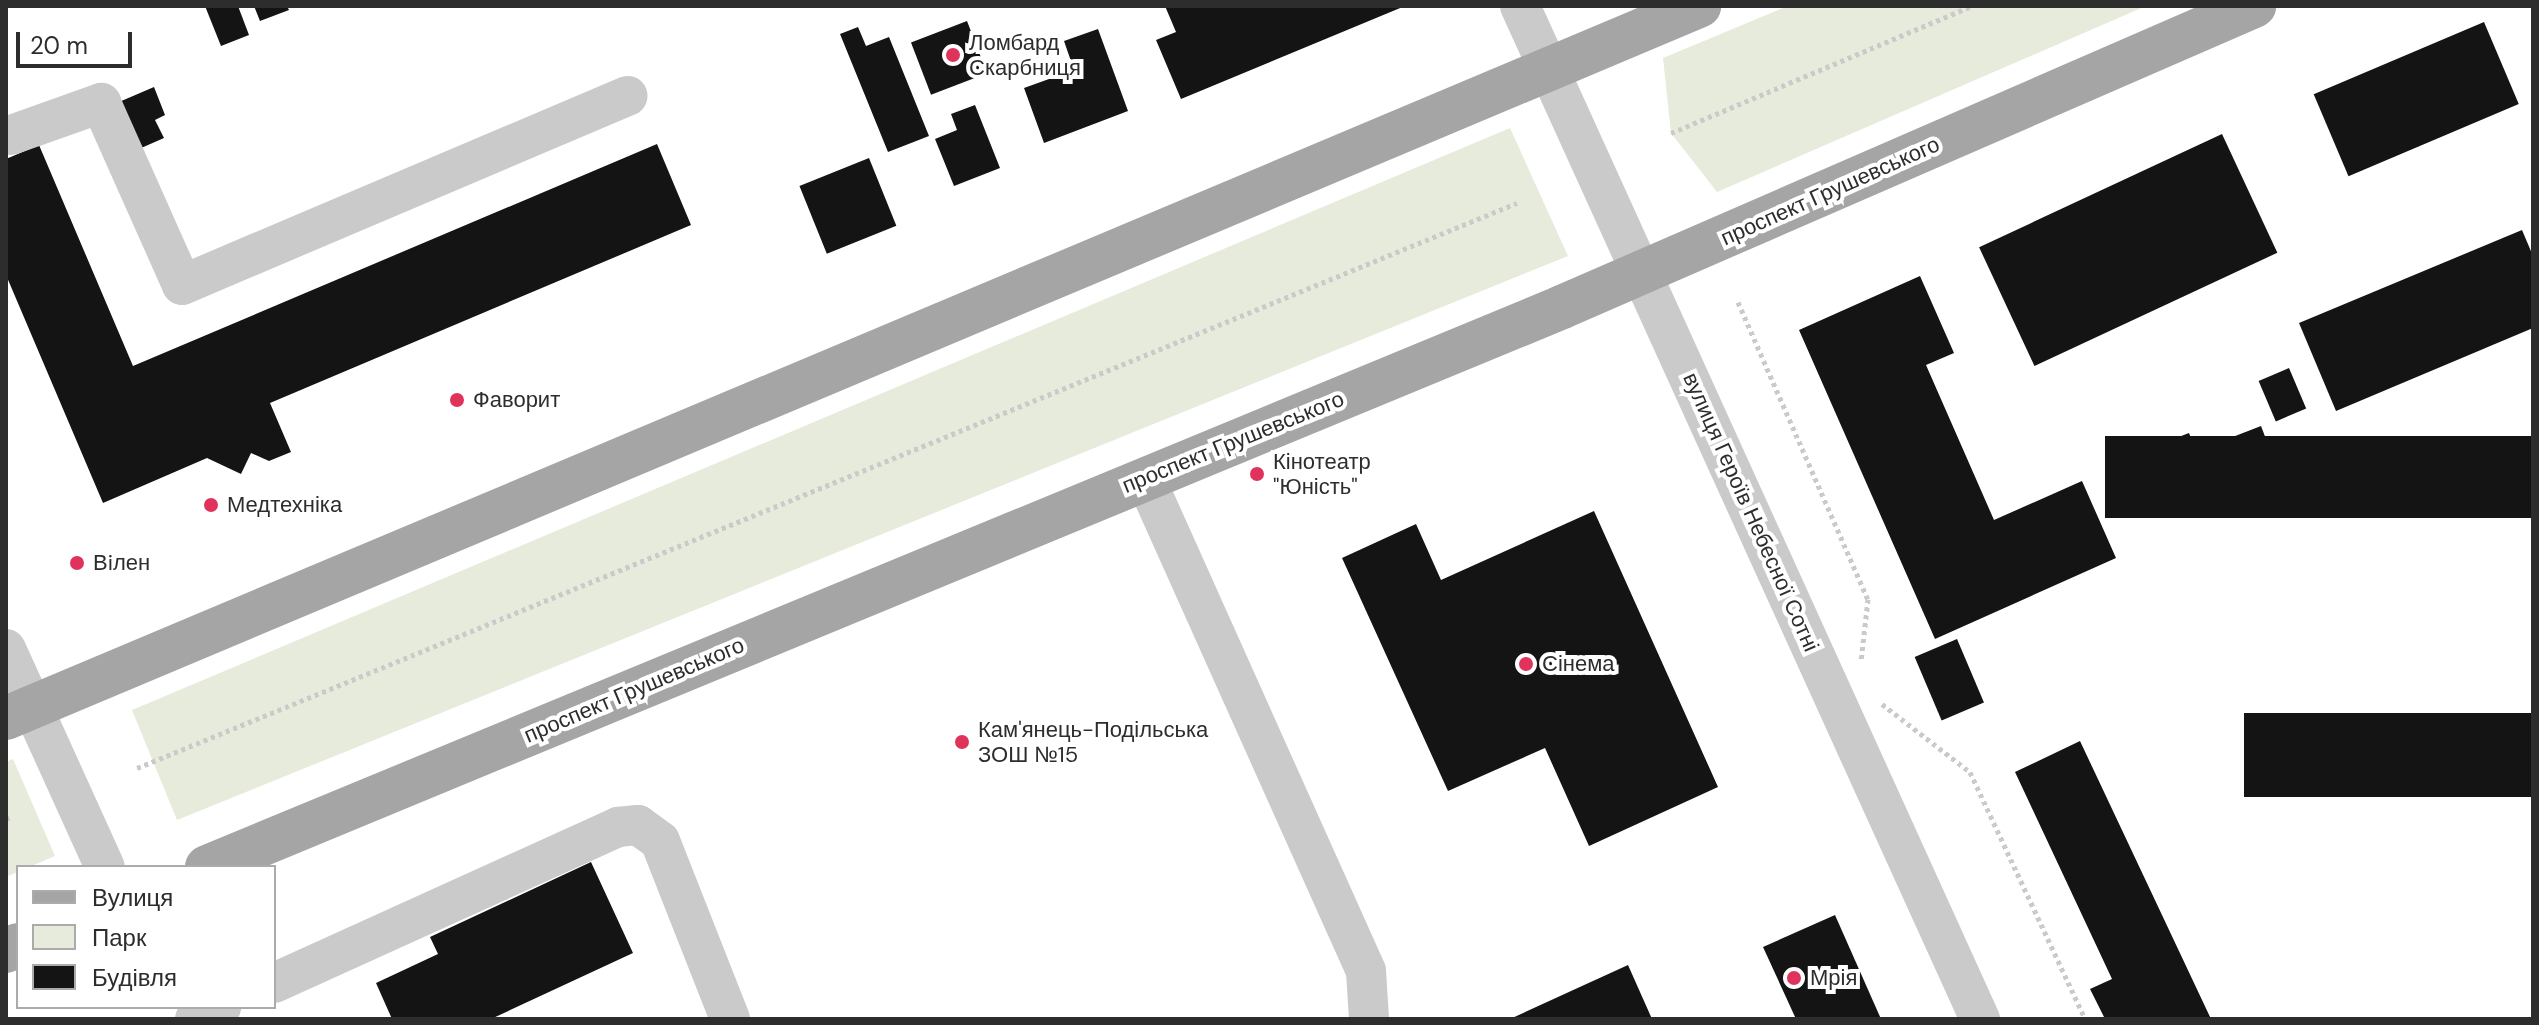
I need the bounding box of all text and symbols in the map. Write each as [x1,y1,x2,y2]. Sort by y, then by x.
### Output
scale bar [20,16,136,66]
place label: Ломбард Скарбниця [969,29,1081,80]
text: 20 m [30,30,88,61]
marker: Ломбард Скарбниця [944,46,962,64]
street label: проспект Грушевського [1717,131,1943,251]
street label: вулиця Героїв Небесної Сотні [1677,368,1825,656]
street label: проспект Грушевського [1118,385,1348,499]
place label: Фаворит [473,387,560,413]
marker: Фаворит [448,391,466,409]
place label: Кінотеатр "Юність" [1273,448,1371,500]
marker: Кінотеатр "Юність" [1248,465,1266,483]
place label: Медтехніка [227,492,342,518]
marker: Медтехніка [202,496,220,514]
place label: Вiлен [93,550,150,576]
marker: Вiлен [68,554,86,572]
street label: проспект Грушевського [520,632,748,748]
place label: Сінема [1542,651,1615,677]
marker: Сінема [1517,655,1535,673]
place label: Кам'янець-Подільська ЗОШ №15 [978,716,1208,768]
marker: Кам'янець-Подільська ЗОШ №15 [953,733,971,751]
legend [16,865,276,1009]
text: Вулиця [92,882,173,913]
text: Парк [92,922,146,953]
text: Будівля [92,962,177,993]
place label: Мрія [1810,965,1857,991]
marker: Мрія [1785,969,1803,987]

